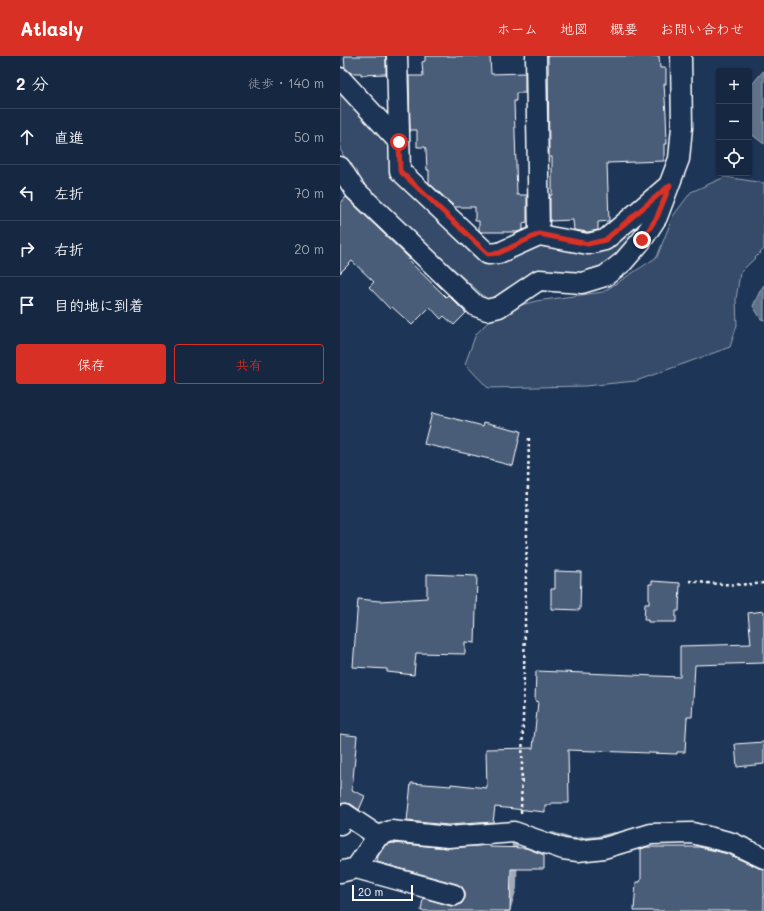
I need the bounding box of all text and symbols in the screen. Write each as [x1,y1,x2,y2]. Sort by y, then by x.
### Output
text: Atlasly [20,16,83,41]
text: ホーム [497,19,538,38]
text: 地図 [560,19,588,38]
text: 概要 [610,19,638,38]
text: お問い合わせ [660,19,744,38]
map controls [716,68,752,176]
button: + [716,68,752,104]
text: 2 分 [16,72,49,94]
text: 徒歩 · 140 m [248,74,324,91]
button: − [716,104,752,140]
icon: ahead [16,126,38,148]
text: 直進 [54,127,84,147]
text: 50 m [294,128,324,145]
route start [390,133,408,151]
button: locate [716,140,752,176]
icon: left [16,182,38,204]
text: 左折 [54,183,84,203]
text: 70 m [294,184,324,201]
route end [633,231,651,249]
icon: right [16,238,38,260]
text: 右折 [54,239,84,259]
text: 20 m [294,240,324,257]
icon: arrive [16,294,38,316]
text: 目的地に到着 [54,295,144,315]
button: 保存 [16,344,166,384]
button: 共有 [174,344,324,384]
scale bar [352,883,413,902]
text: 20 m [358,884,383,899]

